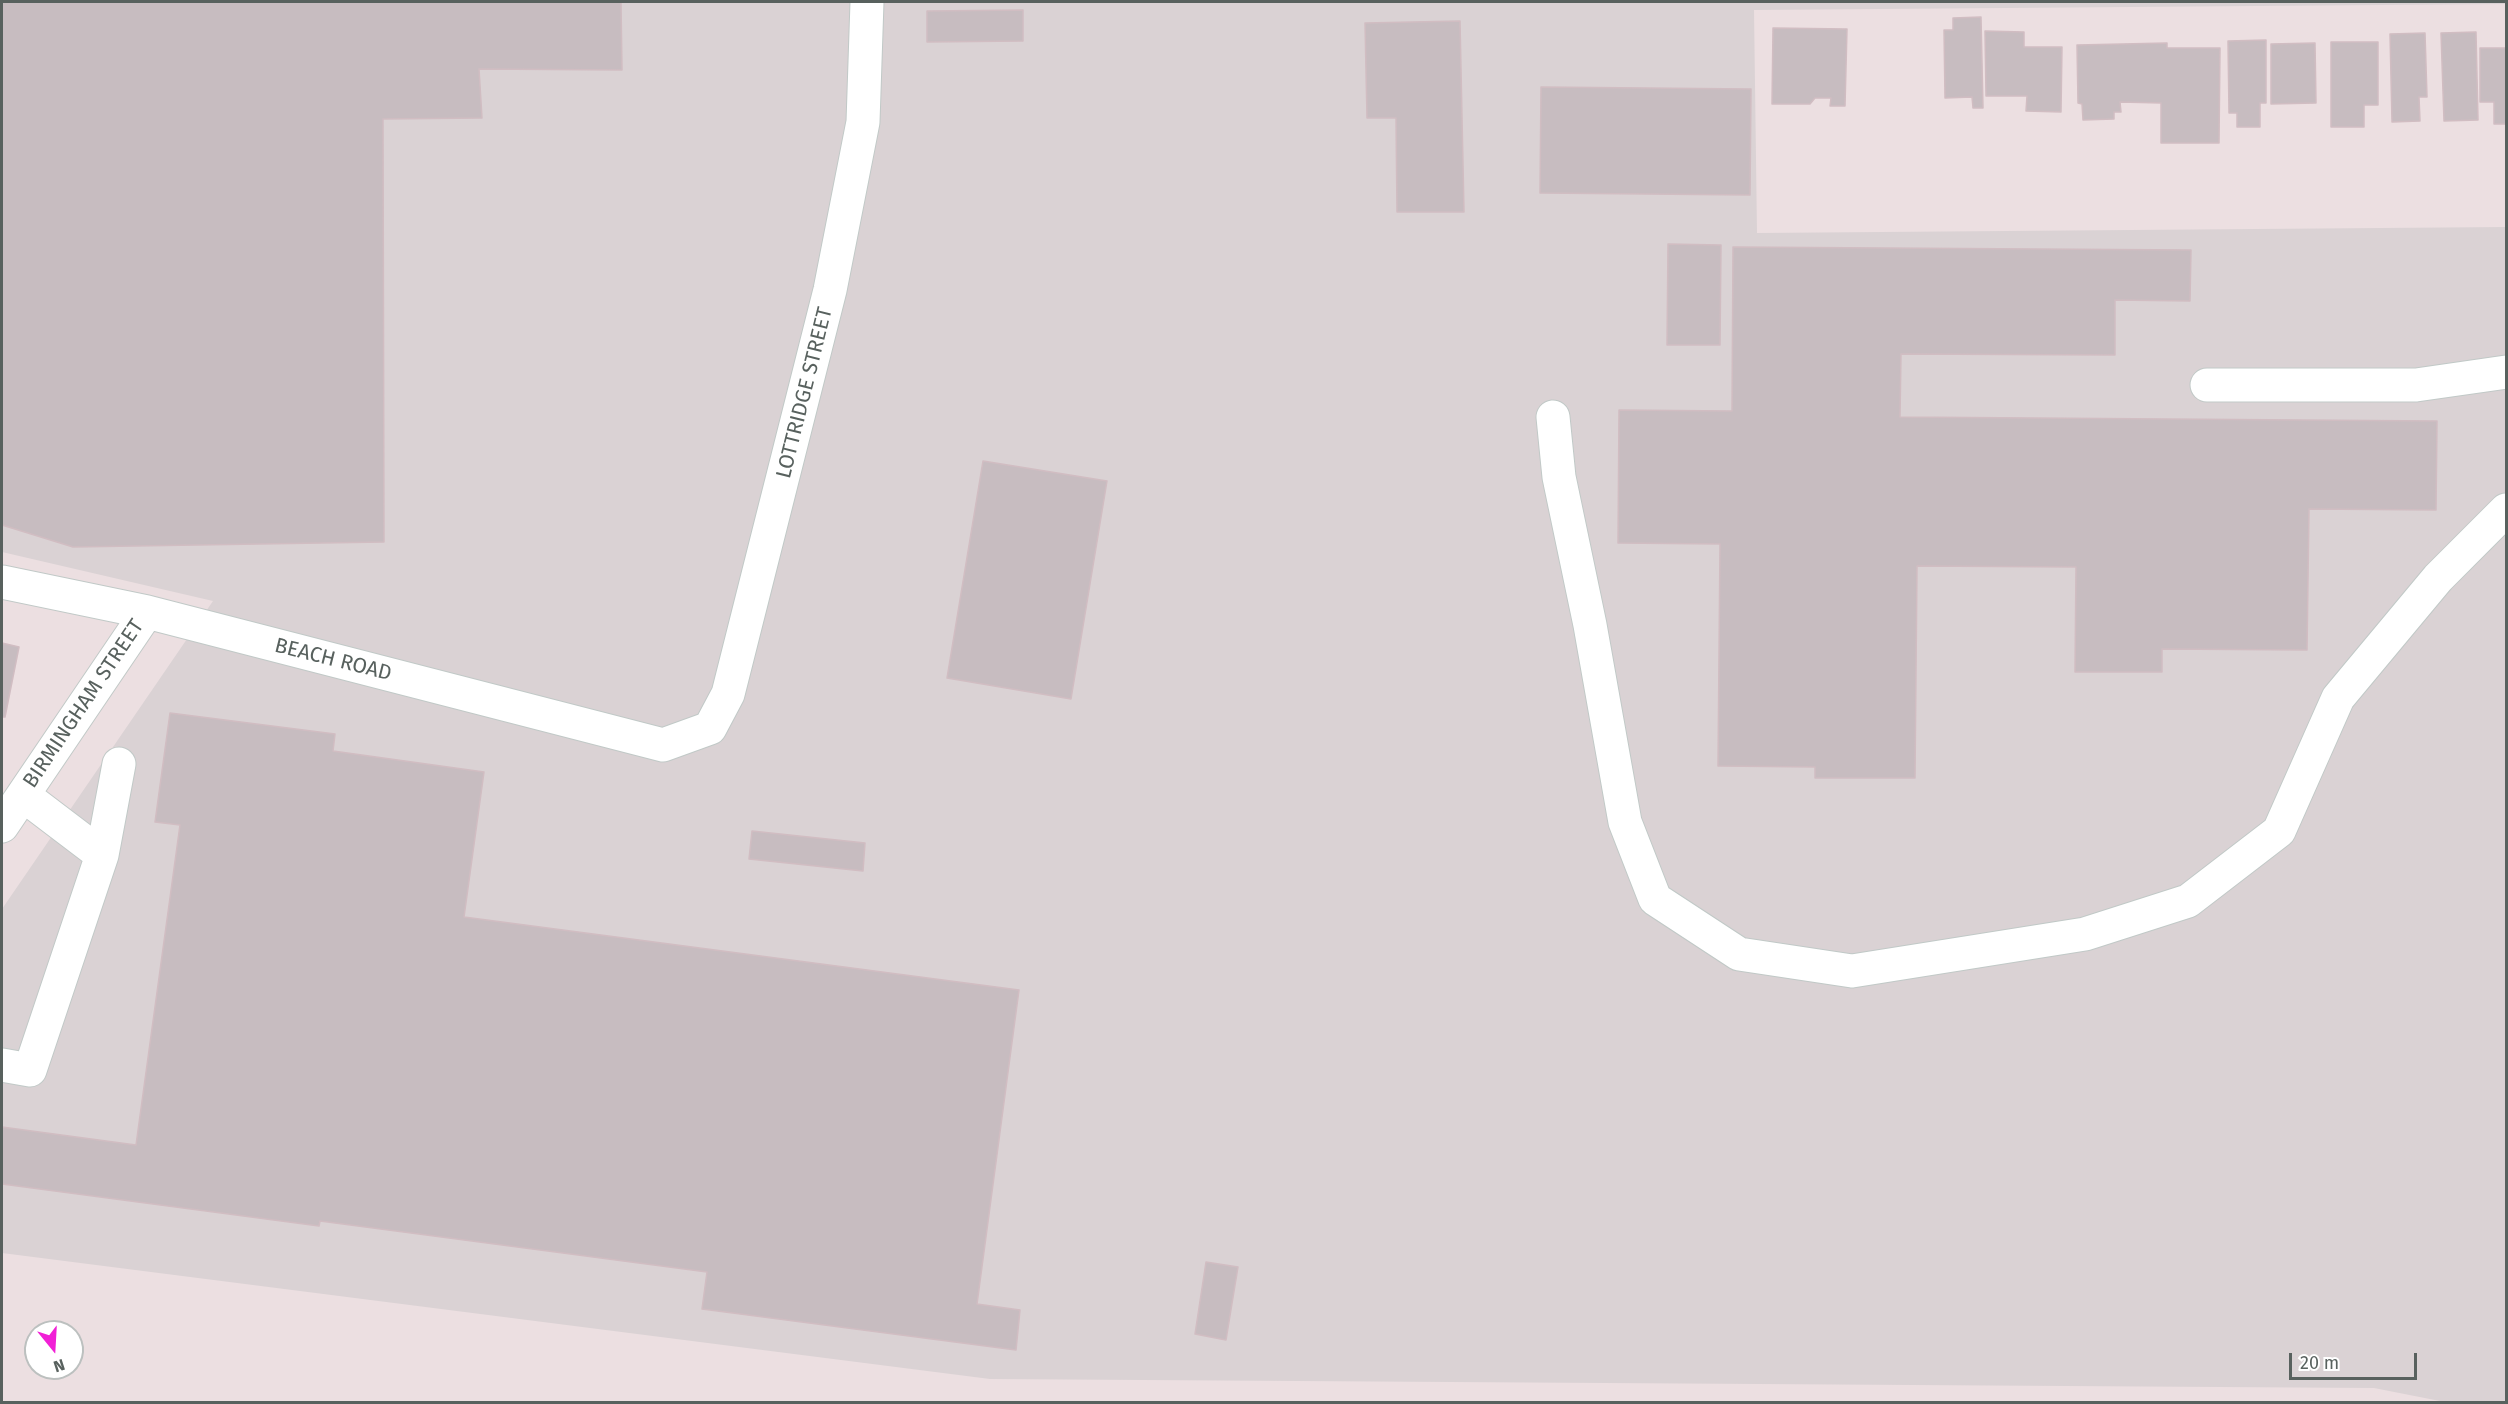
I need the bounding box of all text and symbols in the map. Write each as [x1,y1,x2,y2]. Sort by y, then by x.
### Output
street label: LOTTRIDGE STREET [772,305,838,481]
street label: BIRMINGHAM STREET [18,615,150,793]
street label: BEACH ROAD [272,633,394,687]
north arrow [24,1320,84,1380]
scale bar [2292,1341,2420,1379]
text: 20 m [2300,1352,2339,1374]
text: N [51,1355,67,1376]

